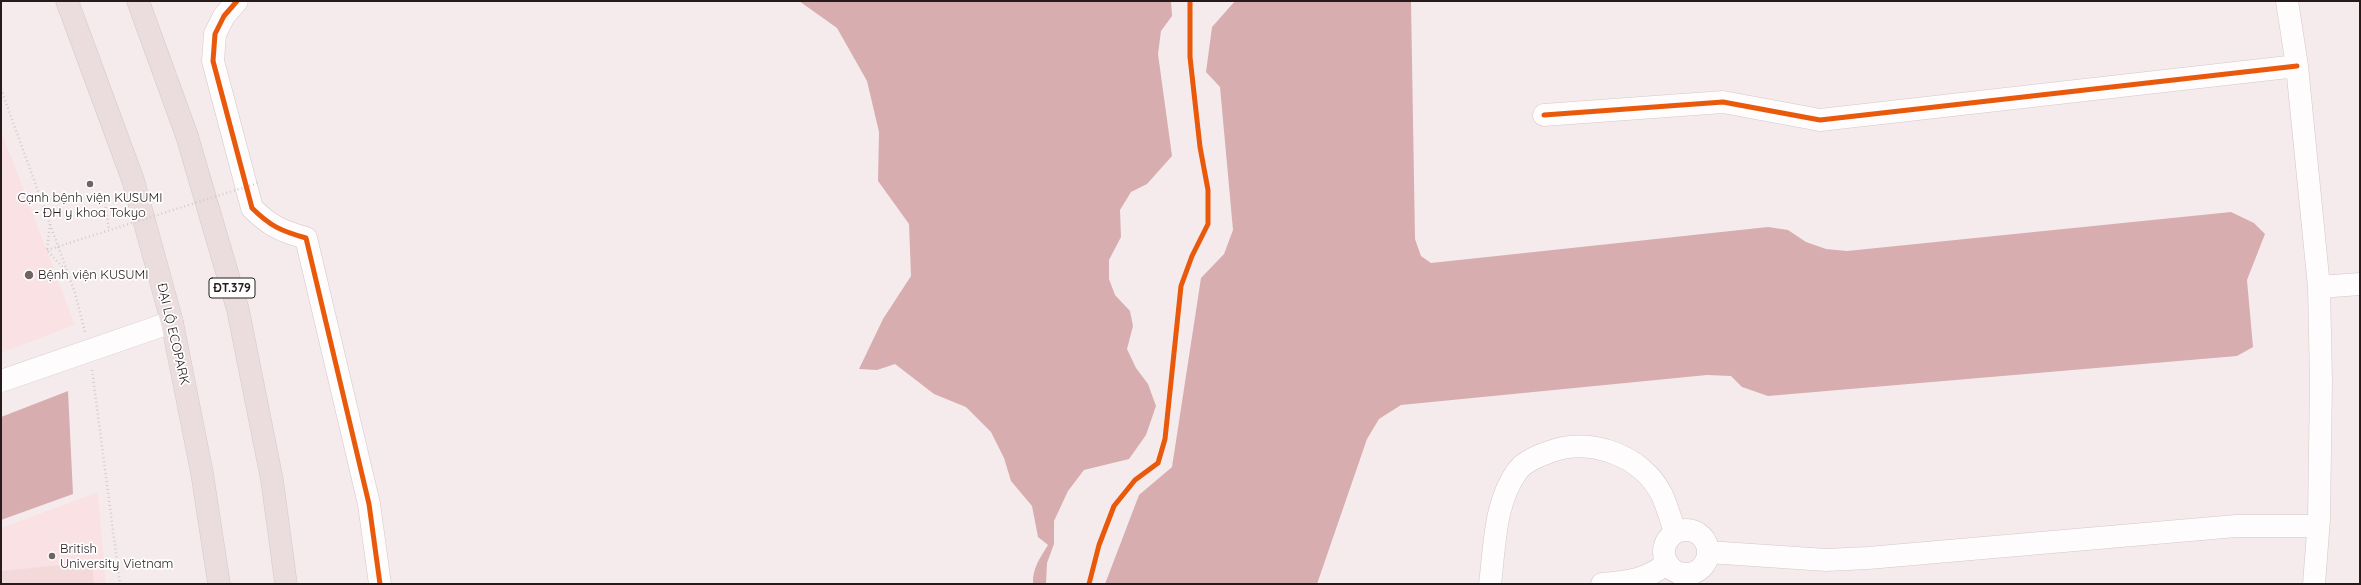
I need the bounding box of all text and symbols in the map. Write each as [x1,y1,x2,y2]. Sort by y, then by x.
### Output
marker: Cạnh bệnh viện KUSUMI - ĐH y khoa Tokyo [85,179,95,189]
place label: Cạnh bệnh viện KUSUMI - ĐH y khoa Tokyo [18,190,162,221]
place label: Bệnh viện KUSUMI [38,267,149,283]
marker: Bệnh viện KUSUMI [23,269,35,281]
road number: ĐT.379 [209,278,255,298]
street label: ĐẠI LỘ ECOPARK [154,282,192,386]
place label: British University Vietnam [60,541,173,572]
marker: British University Vietnam [47,551,57,561]

